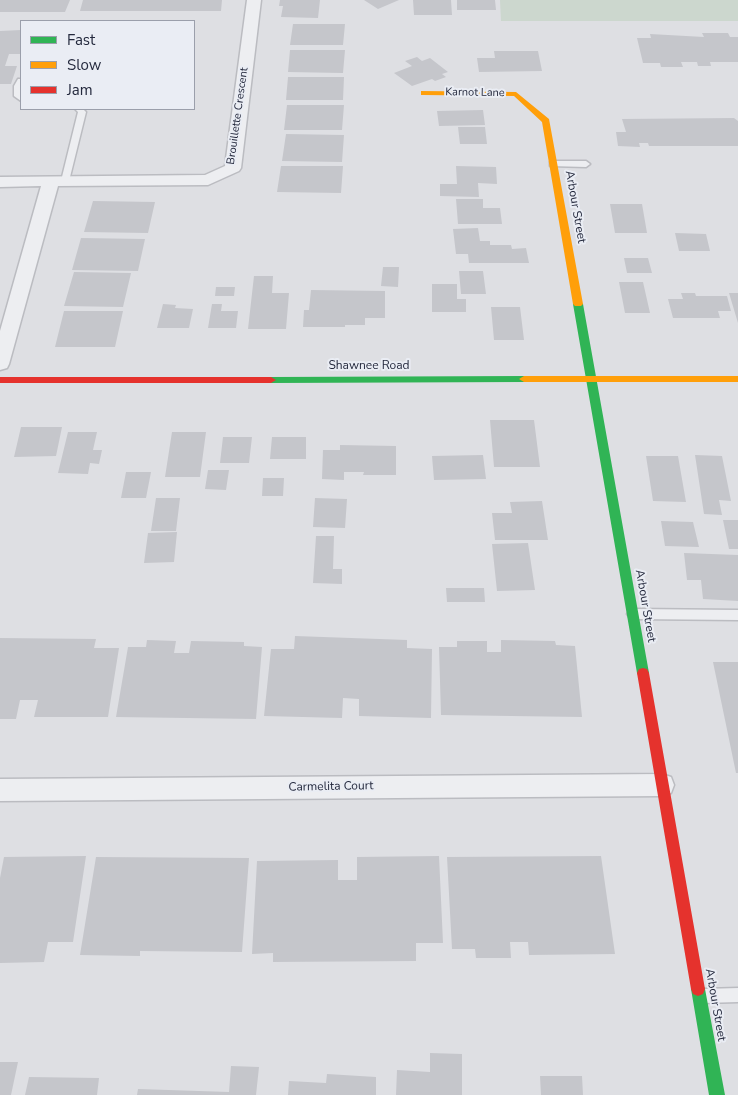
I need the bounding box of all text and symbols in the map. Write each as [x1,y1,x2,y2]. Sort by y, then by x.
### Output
legend [20,20,195,110]
text: Fast [67,30,95,50]
text: Slow [67,55,101,75]
street label: Brouillette Crescent [225,67,251,165]
text: Jam [67,80,93,100]
street label: Karnot Lane [445,86,505,100]
street label: Arbour Street [562,170,588,244]
street label: Shawnee Road [328,359,410,373]
street label: Arbour Street [632,569,658,643]
street label: Carmelita Court [288,779,374,795]
street label: Arbour Street [702,968,728,1042]

